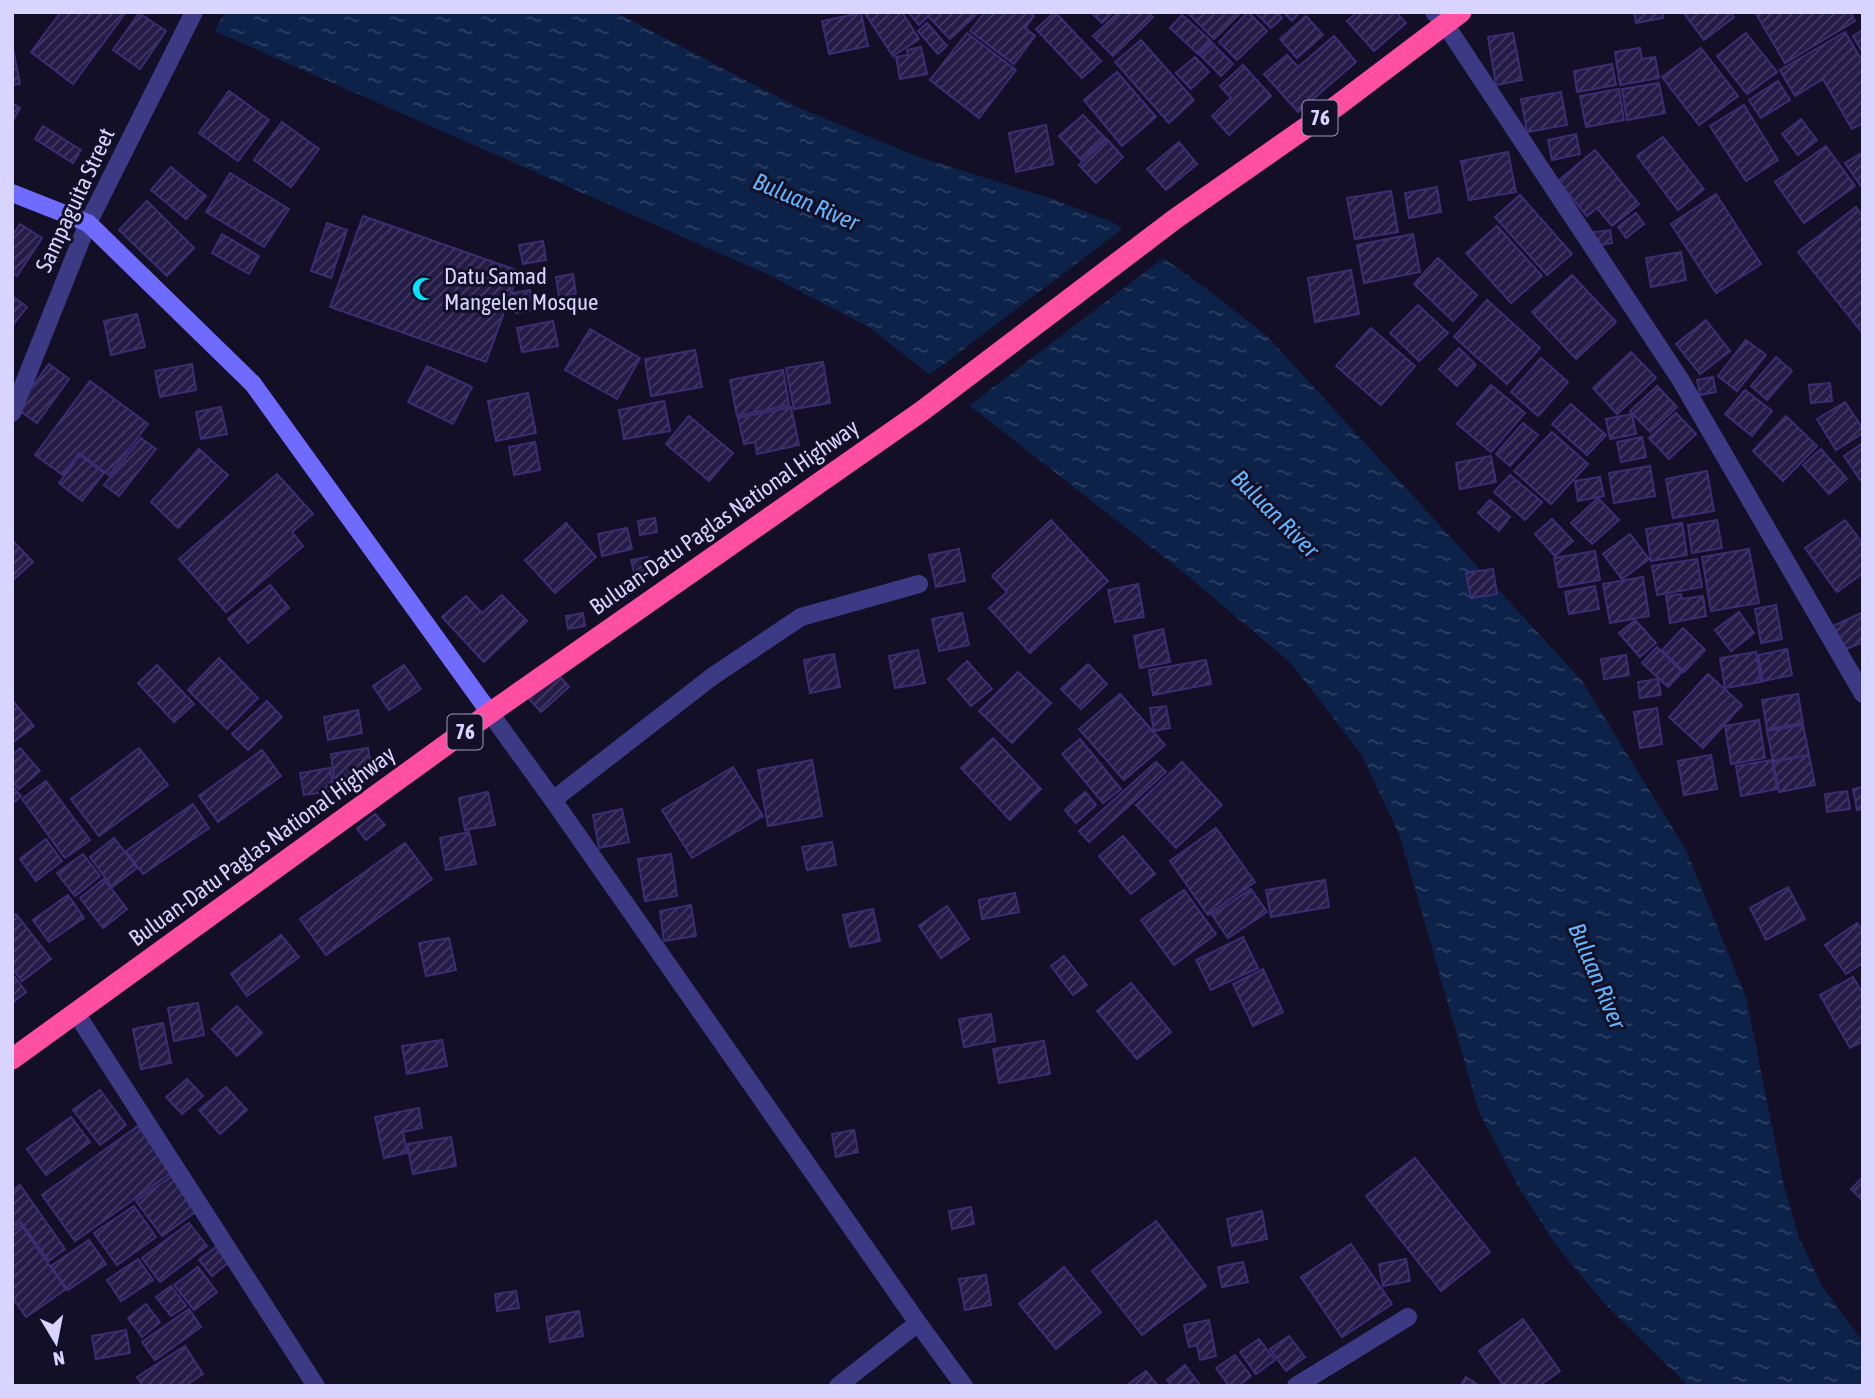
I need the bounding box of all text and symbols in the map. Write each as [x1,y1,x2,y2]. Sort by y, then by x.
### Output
road number: 76 [1302,100,1338,136]
street label: Sampaguita Street [30,124,120,276]
water label: Buluan River [749,167,864,236]
place label: Datu Samad Mangelen Mosque [444,263,599,315]
mosque icon: Datu Samad Mangelen Mosque [410,275,438,303]
street label: Buluan-Datu Paglas National Highway [585,414,863,620]
water label: Buluan River [1226,464,1325,563]
road number: 76 [448,714,482,750]
street label: Buluan-Datu Paglas National Highway [124,741,400,951]
water label: Buluan River [1563,919,1632,1034]
north arrow [21,1307,91,1377]
text: N [52,1347,66,1371]

